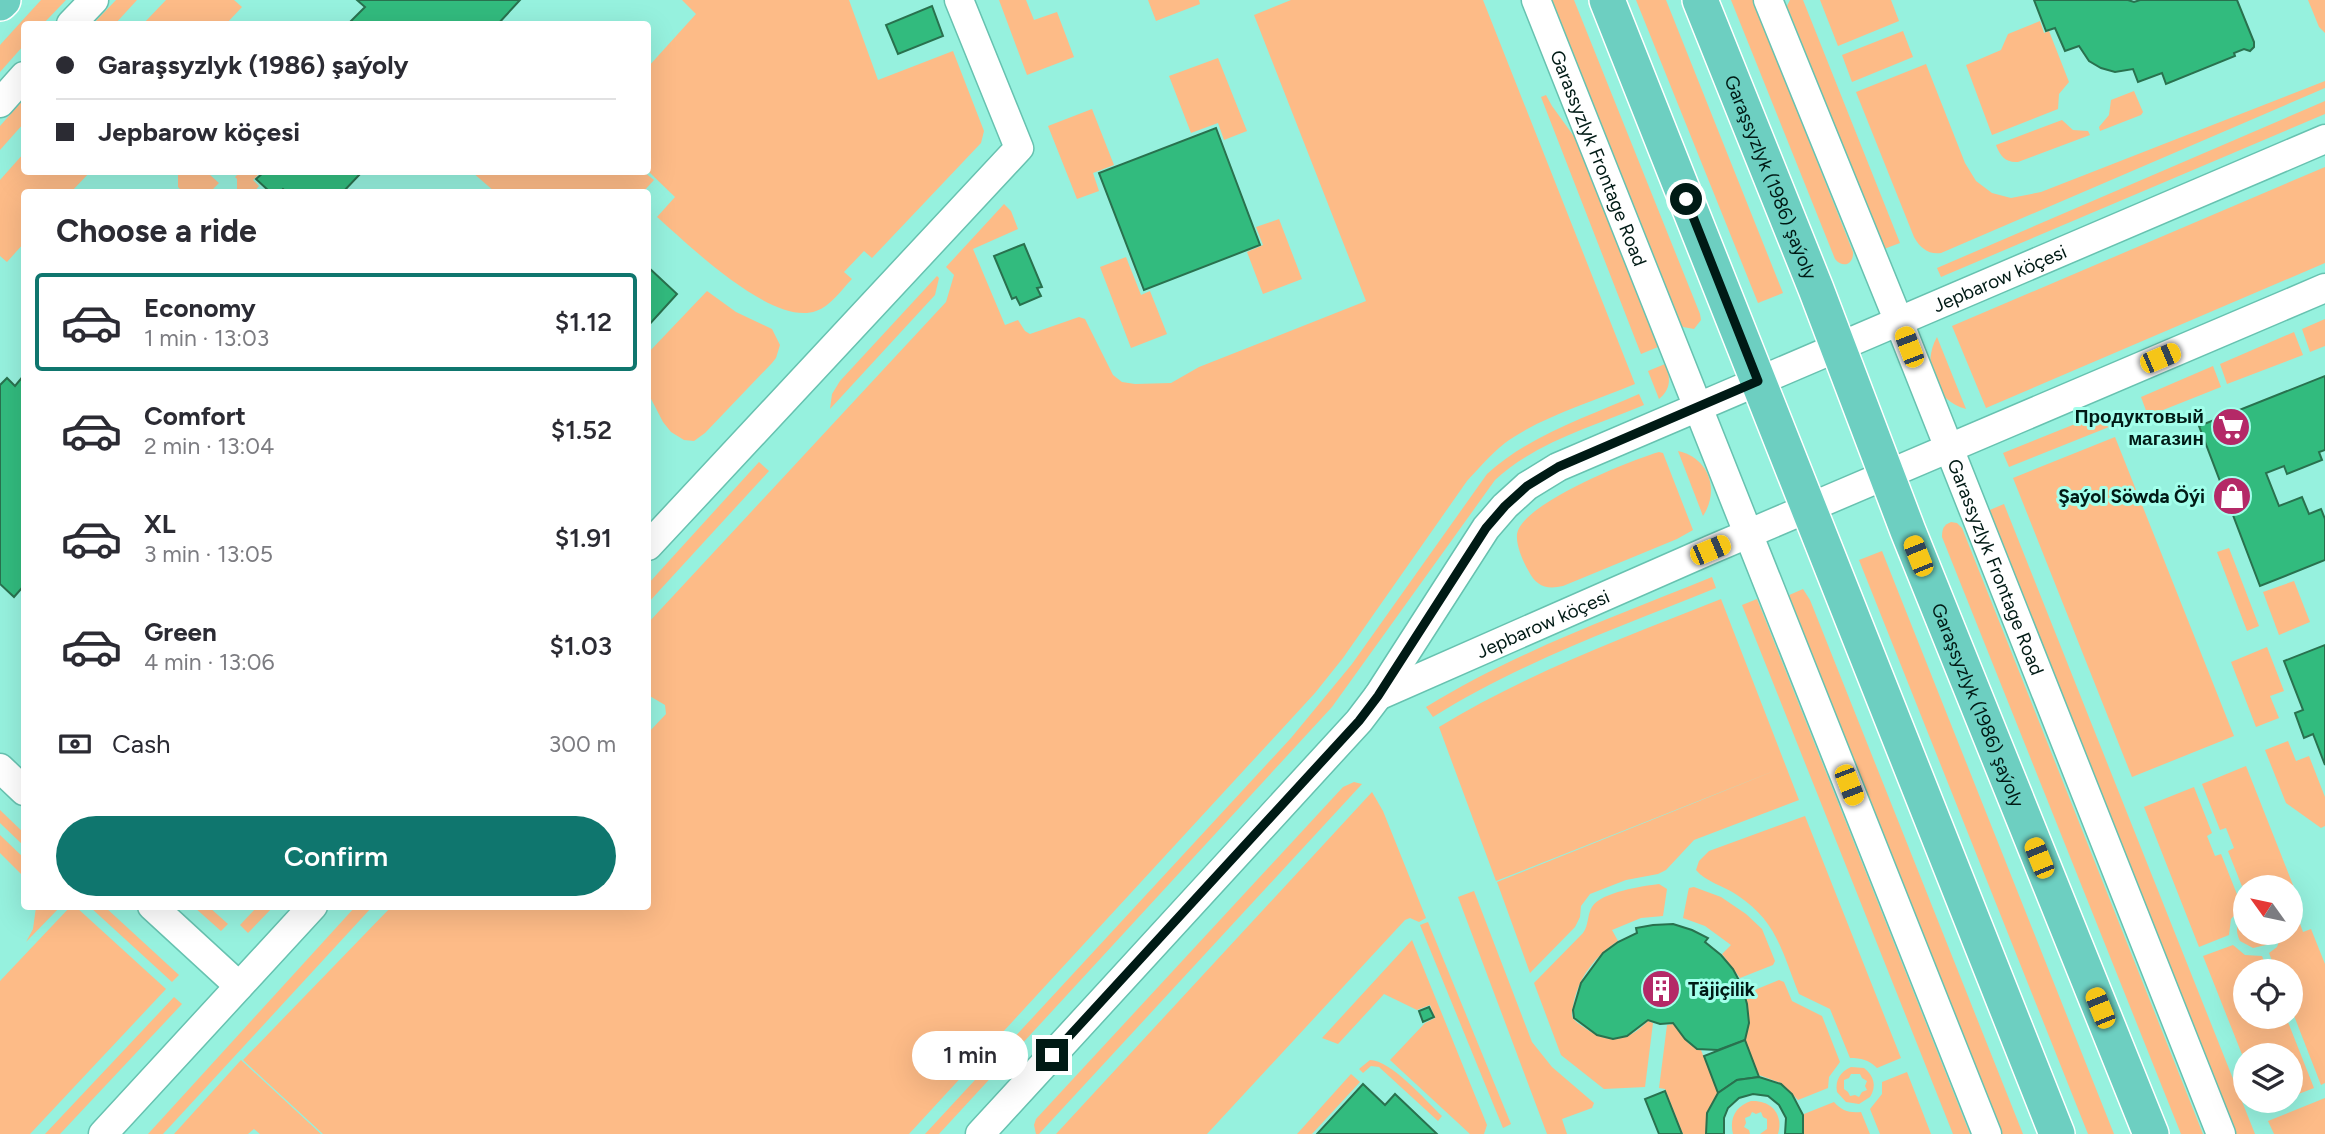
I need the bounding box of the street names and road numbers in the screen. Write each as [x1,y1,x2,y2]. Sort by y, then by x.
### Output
street label: Garassyzlyk Frontage Road [1546,47,1652,269]
street label: Garaşsyzlyk (1986) şaýoly [1720,72,1822,283]
street label: Jepbarow köçesi [1929,239,2070,317]
street label: Garassyzlyk Frontage Road [1943,455,2049,678]
street label: Jepbarow köçesi [1473,584,1613,663]
street label: Garaşsyzlyk (1986) şaýoly [1927,600,2030,811]

